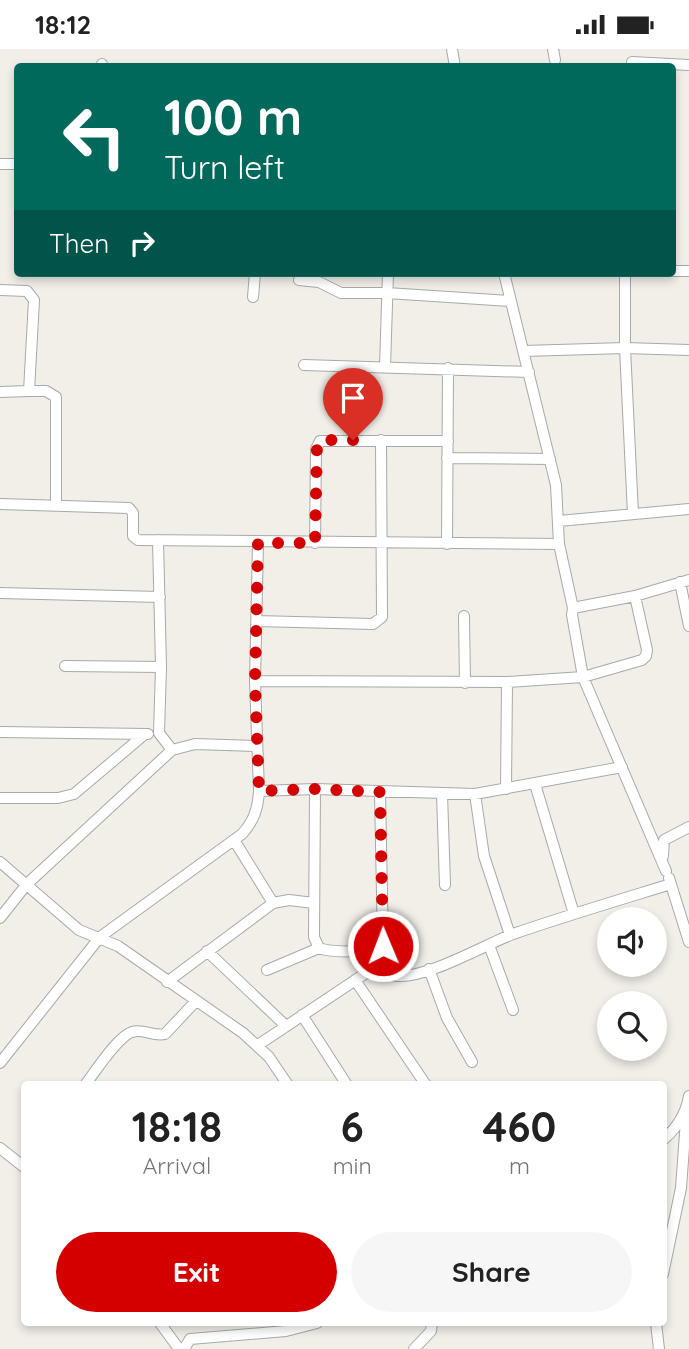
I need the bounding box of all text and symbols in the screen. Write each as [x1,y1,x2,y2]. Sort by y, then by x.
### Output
text: 18:12 [35,8,91,41]
text: 100 m [164,86,302,147]
icon: left [49,91,140,182]
text: Turn left [164,147,285,187]
icon: right [123,224,161,262]
text: Then [49,227,109,260]
pin [323,368,383,440]
icon: arrive [334,379,372,417]
map controls [597,907,667,1061]
button: sound [597,907,667,977]
position arrow [346,909,420,983]
button: search [597,991,667,1061]
text: 18:18 [132,1100,222,1153]
text: 6 [341,1100,364,1153]
text: 460 [483,1100,556,1153]
text: Arrival [142,1151,211,1180]
text: min [333,1151,372,1180]
text: m [509,1151,530,1180]
button: Exit [56,1232,337,1312]
button: Share [351,1232,632,1312]

